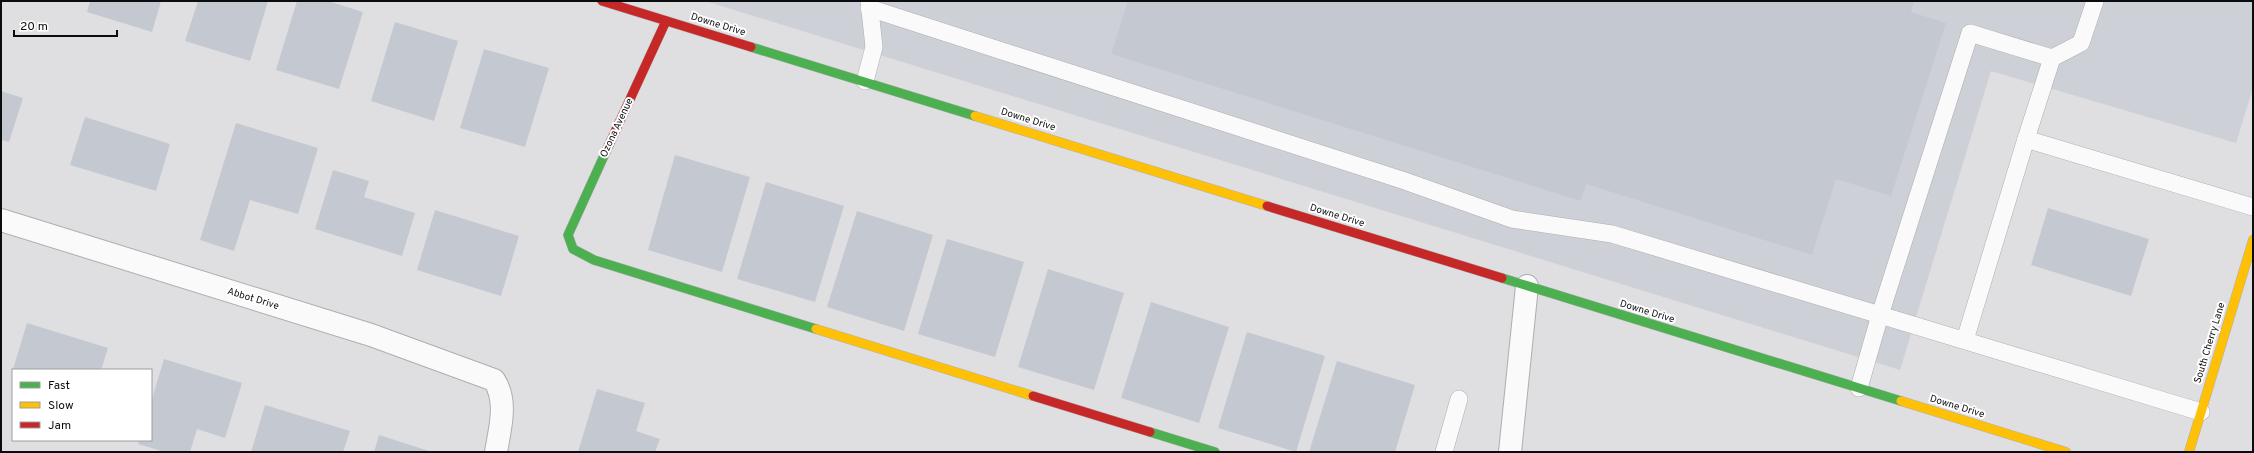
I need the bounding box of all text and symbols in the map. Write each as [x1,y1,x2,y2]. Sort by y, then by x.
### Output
street label: Downe Drive [689,11,747,39]
scale bar [14,12,117,38]
text: 20 m [20,19,48,35]
street label: Ozona Avenue [598,96,636,160]
street label: Downe Drive [999,106,1057,134]
street label: Downe Drive [1308,202,1366,230]
street label: Abbot Drive [226,285,280,313]
street label: Downe Drive [1618,298,1676,326]
street label: South Cherry Lane [2192,301,2228,385]
legend [12,369,152,441]
text: Fast [48,378,70,394]
street label: Downe Drive [1928,393,1986,421]
text: Slow [48,398,74,414]
text: Jam [48,418,71,434]

